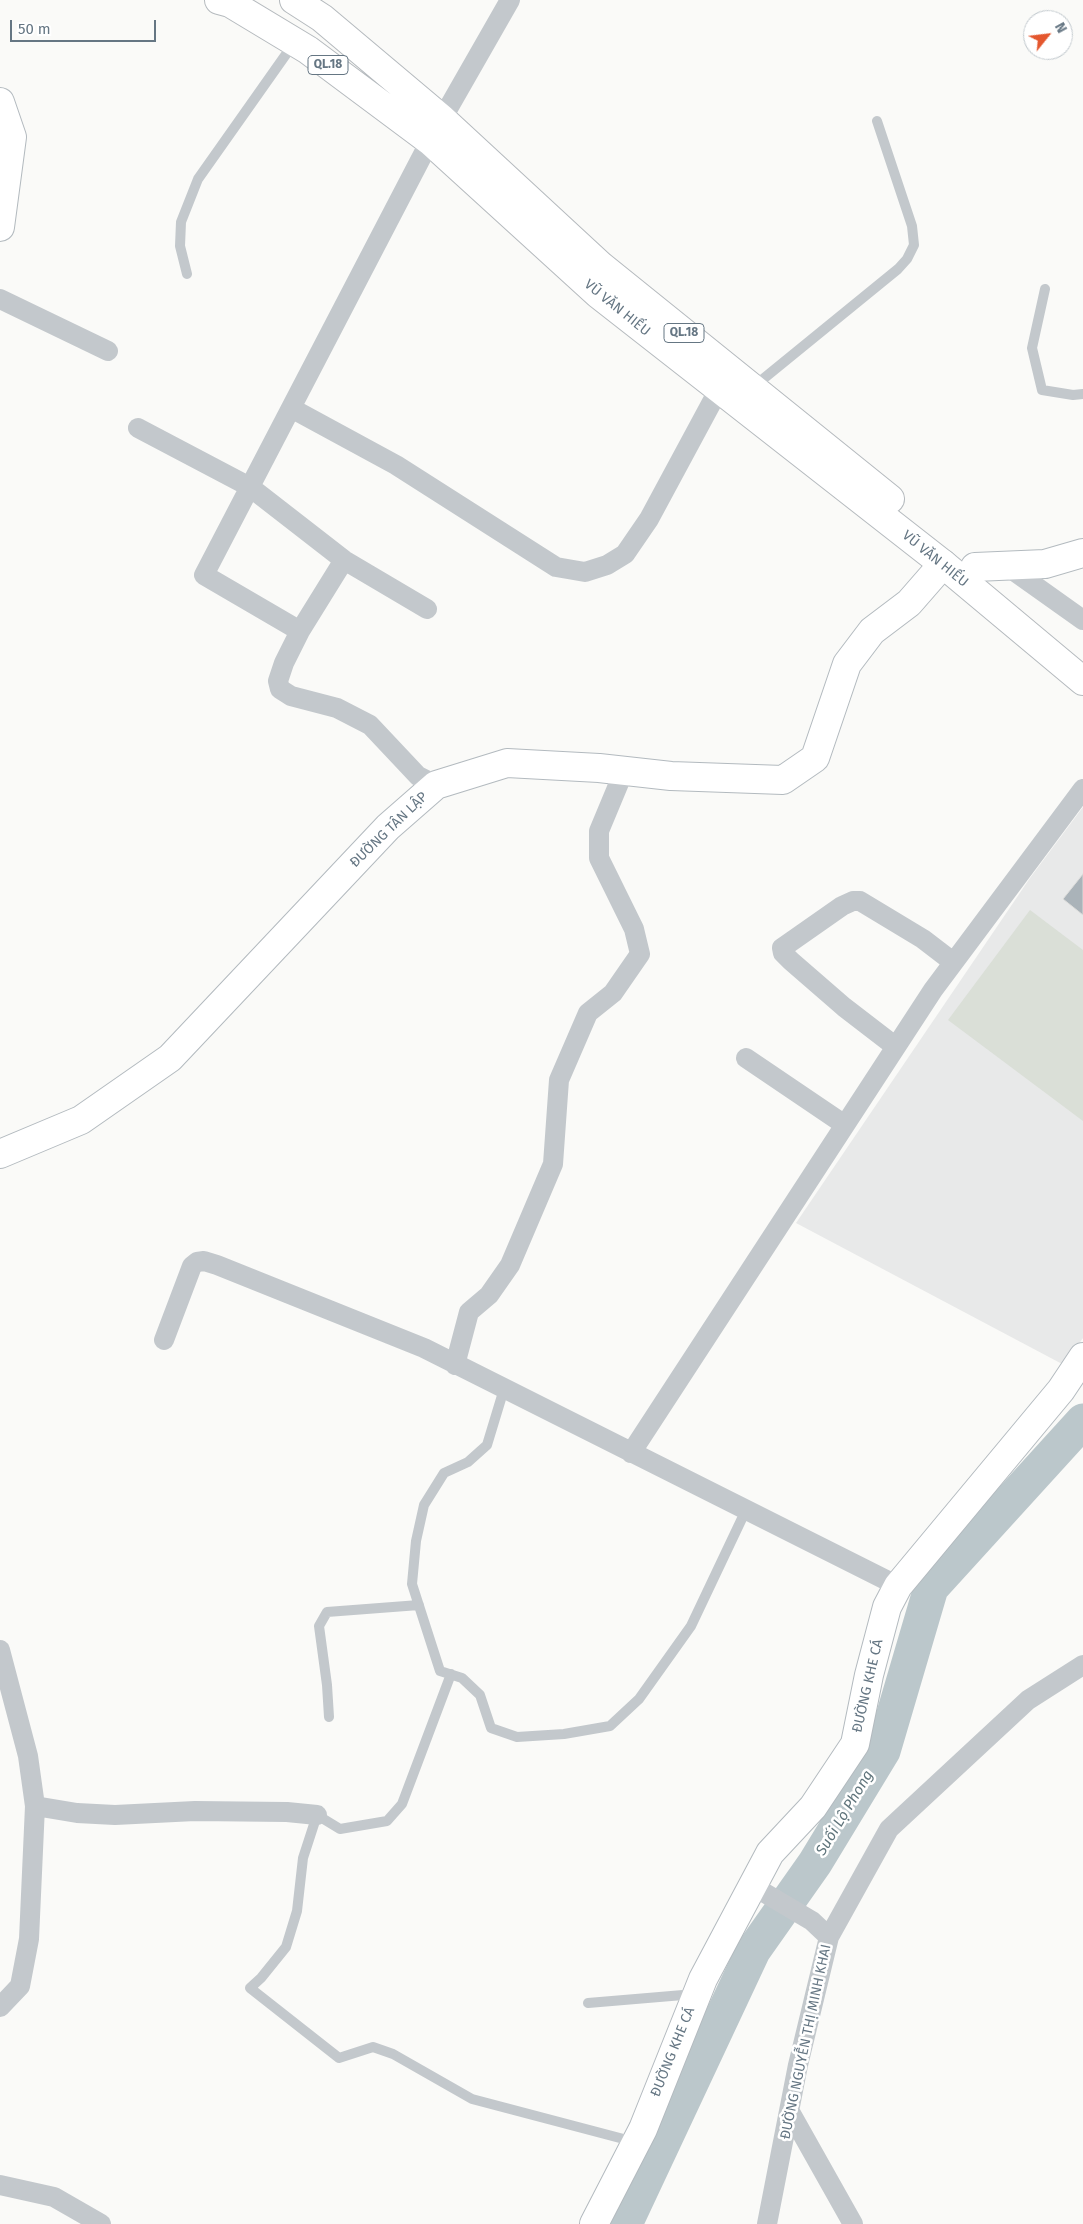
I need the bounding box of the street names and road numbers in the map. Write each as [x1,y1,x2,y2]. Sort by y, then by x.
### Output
road number: QL.18 [308,56,348,74]
street label: VŨ VĂN HIẾU [581,276,653,340]
road number: QL.18 [664,323,704,342]
street label: VŨ VĂN HIẾU [899,527,971,591]
street label: ĐƯỜNG TÂN LẬP [347,789,431,871]
street label: ĐƯỜNG KHE CÁ [849,1638,887,1734]
street label: ĐƯỜNG NGUYỄN THỊ MINH KHAI [777,1943,835,2141]
street label: ĐƯỜNG KHE CÁ [647,2005,699,2099]

